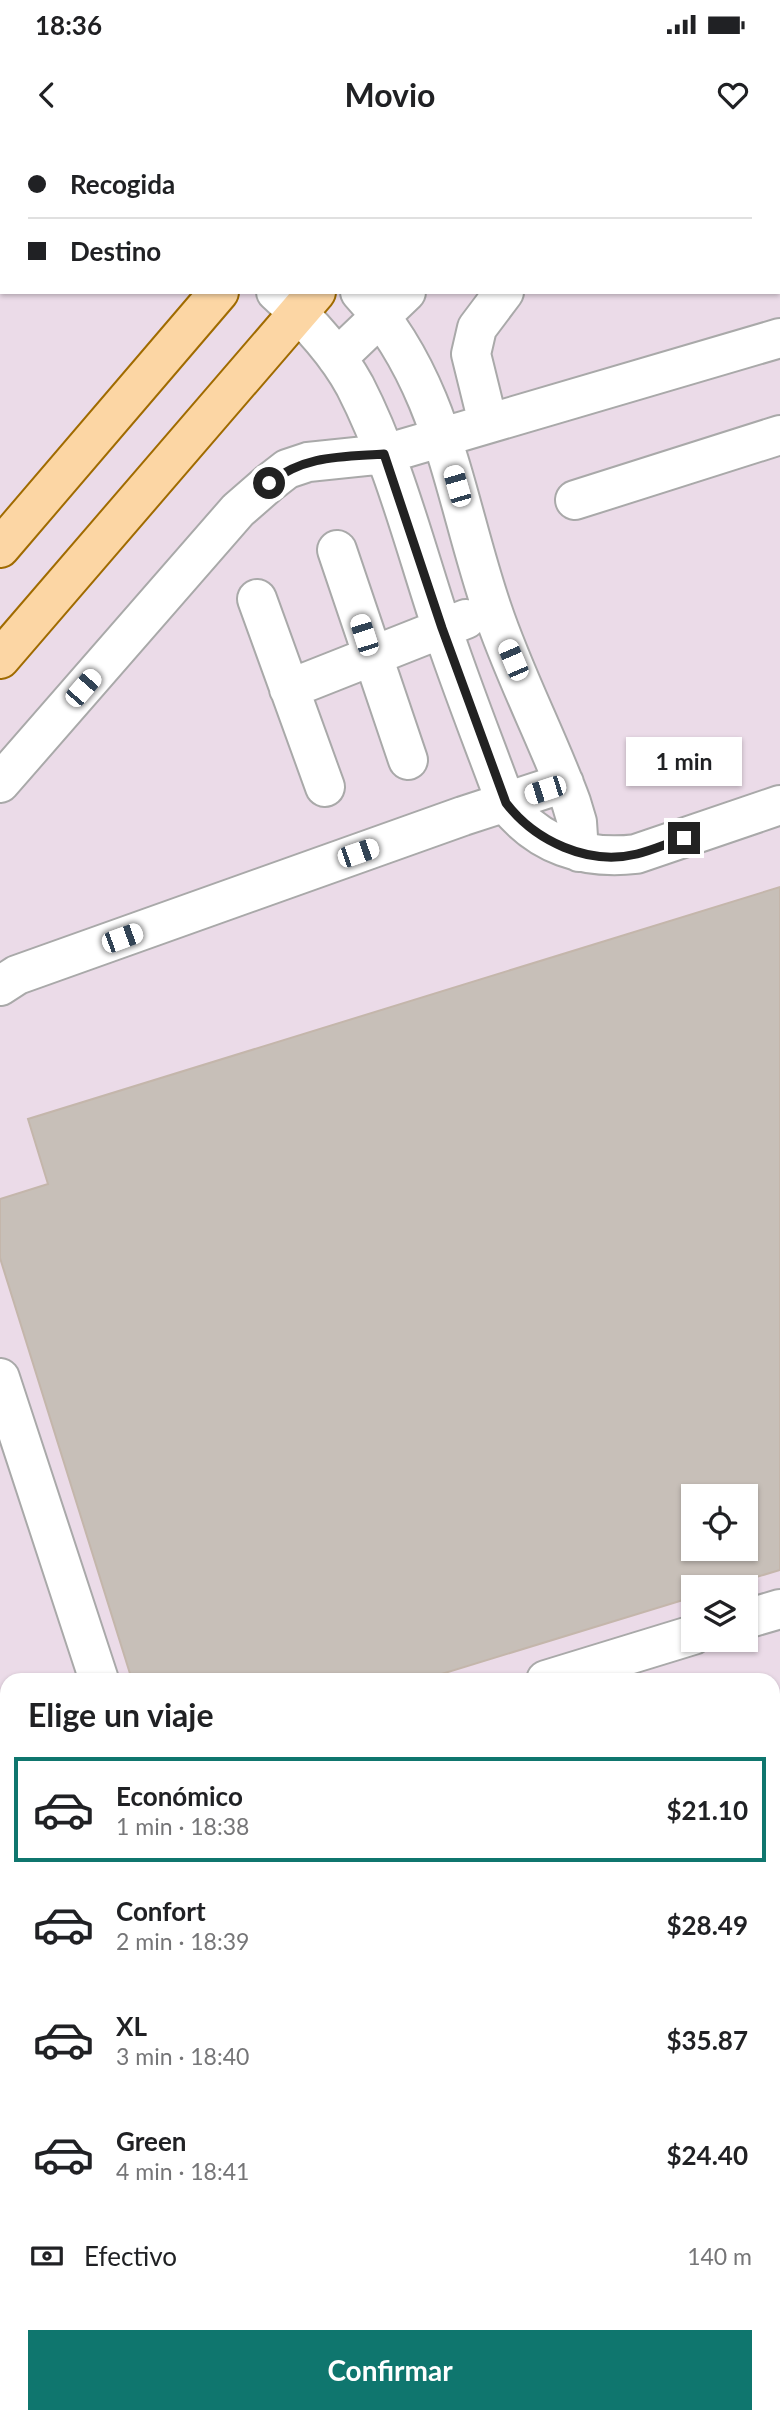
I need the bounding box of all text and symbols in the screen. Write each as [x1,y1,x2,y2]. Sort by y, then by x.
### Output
text: 18:36 [35,9,102,41]
text: Movio [344,75,436,114]
icon: back [28,76,66,114]
icon: heart [714,76,752,114]
text: Recogida [70,168,175,200]
text: Destino [70,235,161,267]
car [442,463,473,509]
route start [253,467,285,499]
car [348,612,381,658]
car [496,637,531,683]
car [62,665,105,711]
callout: 1 min [626,736,742,786]
text: 1 min [655,747,713,775]
car [522,774,569,806]
route end [668,822,700,854]
car [335,836,382,870]
car [99,921,146,955]
map controls [681,1484,758,1652]
button: locate [681,1484,758,1561]
button: layers [681,1575,758,1652]
text: Elige un viaje [28,1695,213,1734]
icon: car [32,1778,95,1841]
text: Económico [116,1780,243,1812]
text: $21.10 [666,1794,748,1826]
text: 1 min · 18:38 [116,1812,249,1840]
icon: car [32,1893,95,1956]
text: Confort [116,1895,206,1927]
text: $28.49 [666,1909,748,1941]
text: 2 min · 18:39 [116,1927,249,1955]
icon: car [32,2008,95,2071]
text: XL [116,2010,147,2042]
text: $35.87 [666,2024,748,2056]
text: 3 min · 18:40 [116,2042,249,2070]
icon: car [32,2123,95,2186]
text: Green [116,2125,186,2157]
text: $24.40 [666,2139,748,2171]
text: 4 min · 18:41 [116,2157,249,2185]
icon: cash [28,2237,66,2275]
text: Efectivo [84,2240,177,2272]
text: 140 m [687,2242,752,2270]
button: Confirmar [28,2330,752,2410]

